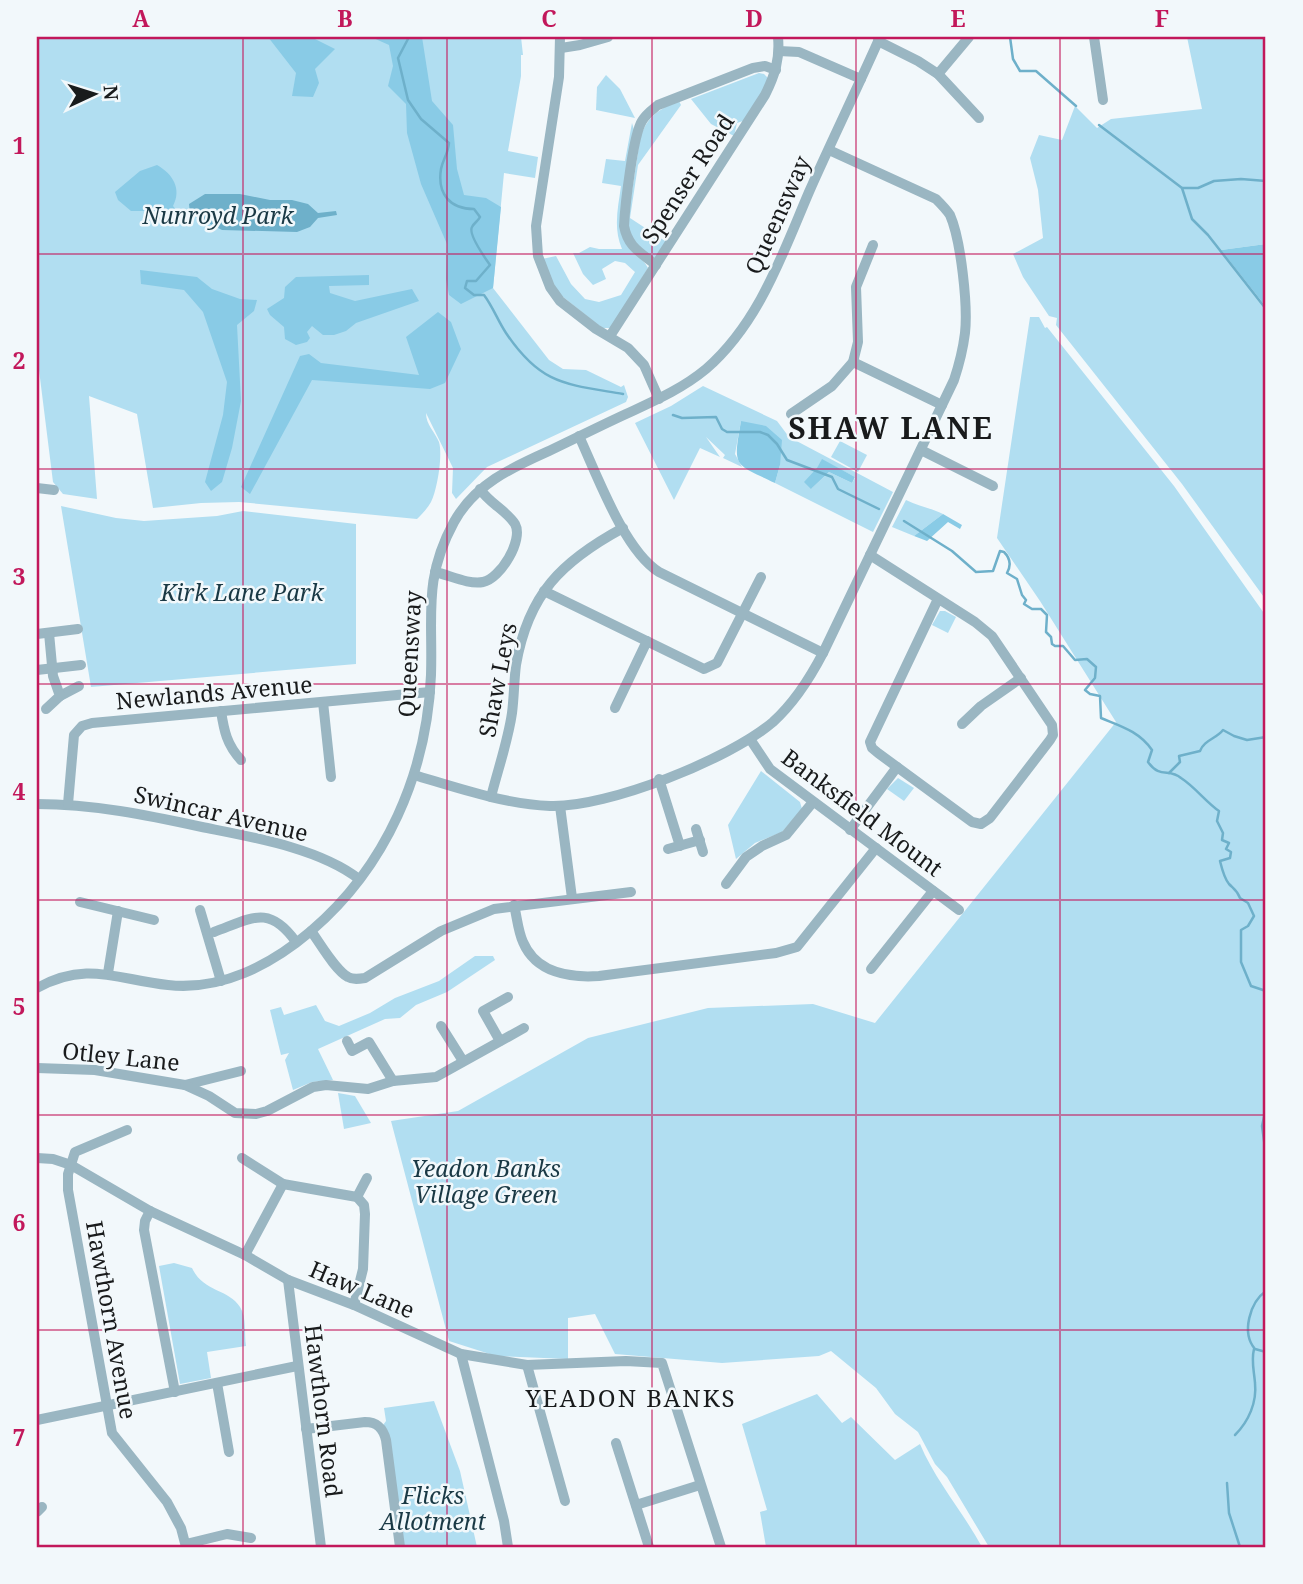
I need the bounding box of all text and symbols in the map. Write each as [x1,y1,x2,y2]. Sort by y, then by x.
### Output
text: A [132,2,150,34]
text: B [337,2,353,34]
text: C [541,2,557,34]
text: D [745,2,763,34]
text: E [950,2,966,34]
text: F [1155,2,1169,34]
north arrow [60,60,130,130]
text: N [97,84,124,101]
street label: Spenser Road [633,107,741,250]
text: 1 [13,129,26,161]
street label: Queensway [737,150,817,279]
park label: Nunroyd Park [141,199,294,231]
text: 2 [13,344,26,376]
district label: SHAW LANE [788,407,994,448]
text: 3 [13,560,26,592]
park label: Kirk Lane Park [159,576,324,608]
street label: Queensway [390,590,428,718]
street label: Shaw Leys [470,620,524,740]
street label: Newlands Avenue [114,667,314,717]
street label: Banksfield Mount [776,741,950,883]
text: 4 [13,775,26,807]
street label: Swincar Avenue [131,777,311,849]
text: 5 [13,990,26,1022]
street label: Otley Lane [61,1034,181,1078]
park label: Yeadon Banks Village Green [411,1152,561,1210]
text: 6 [13,1206,26,1238]
street label: Hawthorn Avenue [79,1218,145,1422]
street label: Haw Lane [305,1253,420,1326]
street label: Hawthorn Road [298,1323,350,1499]
district label: YEADON BANKS [525,1381,736,1414]
text: 7 [13,1421,26,1453]
park label: Flicks Allotment [378,1479,487,1537]

